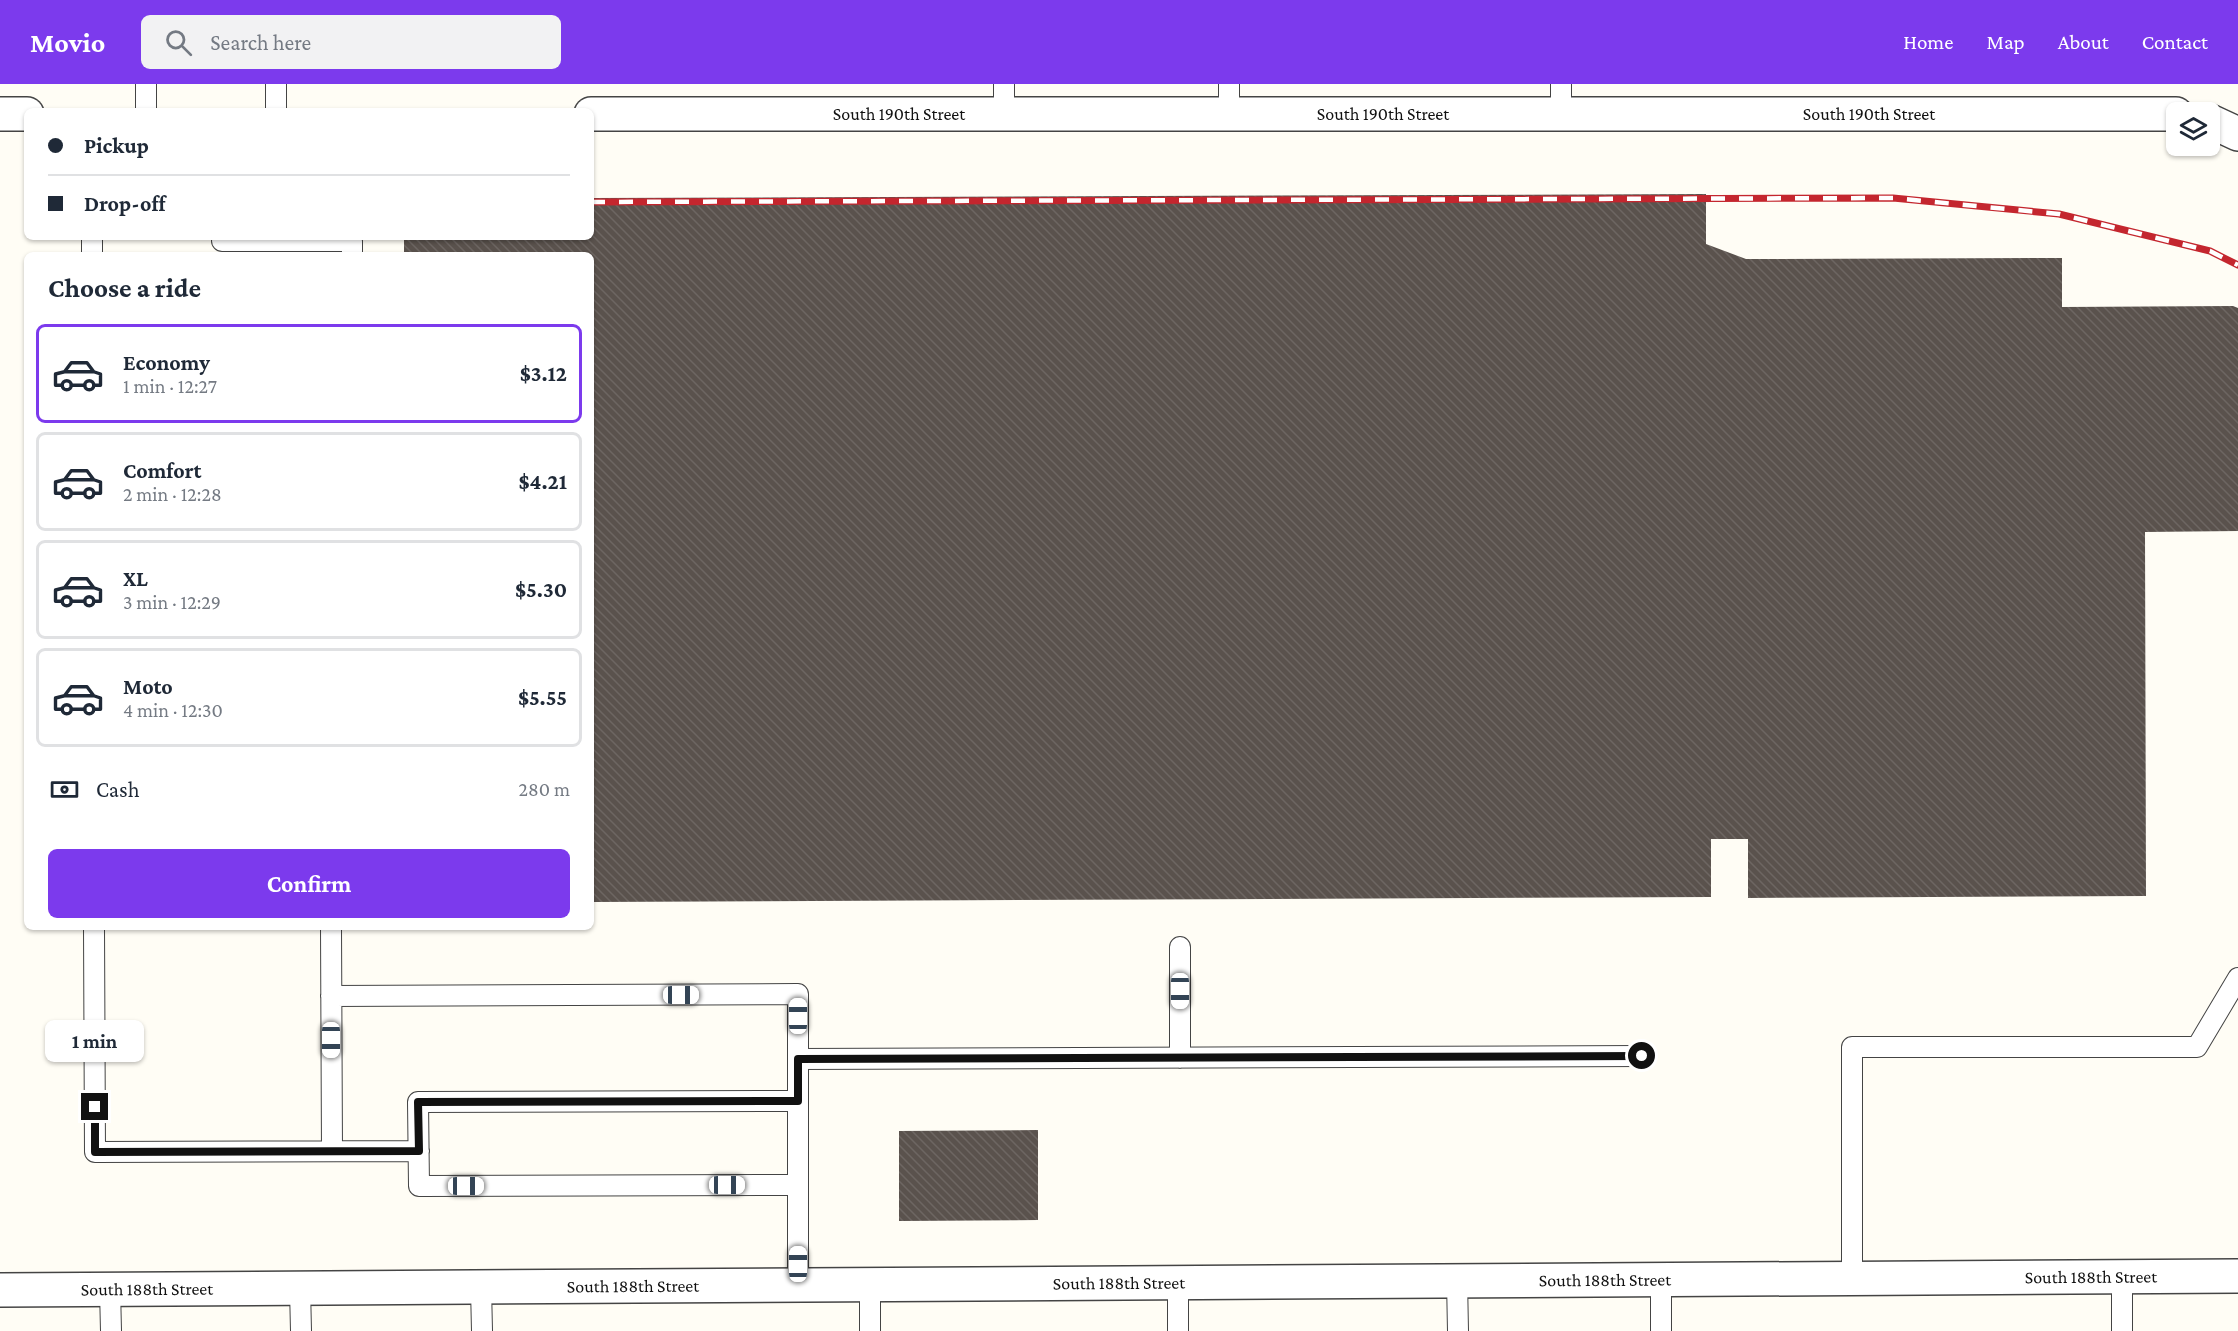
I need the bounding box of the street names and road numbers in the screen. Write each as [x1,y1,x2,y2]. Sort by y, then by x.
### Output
street label: South 190th Street [833,104,966,124]
street label: South 190th Street [1317,104,1450,124]
street label: South 190th Street [1803,104,1936,124]
street label: South 188th Street [2025,1266,2158,1287]
street label: South 188th Street [1539,1270,1672,1290]
street label: South 188th Street [1053,1273,1186,1293]
street label: South 188th Street [567,1276,700,1296]
street label: South 188th Street [81,1279,214,1299]

